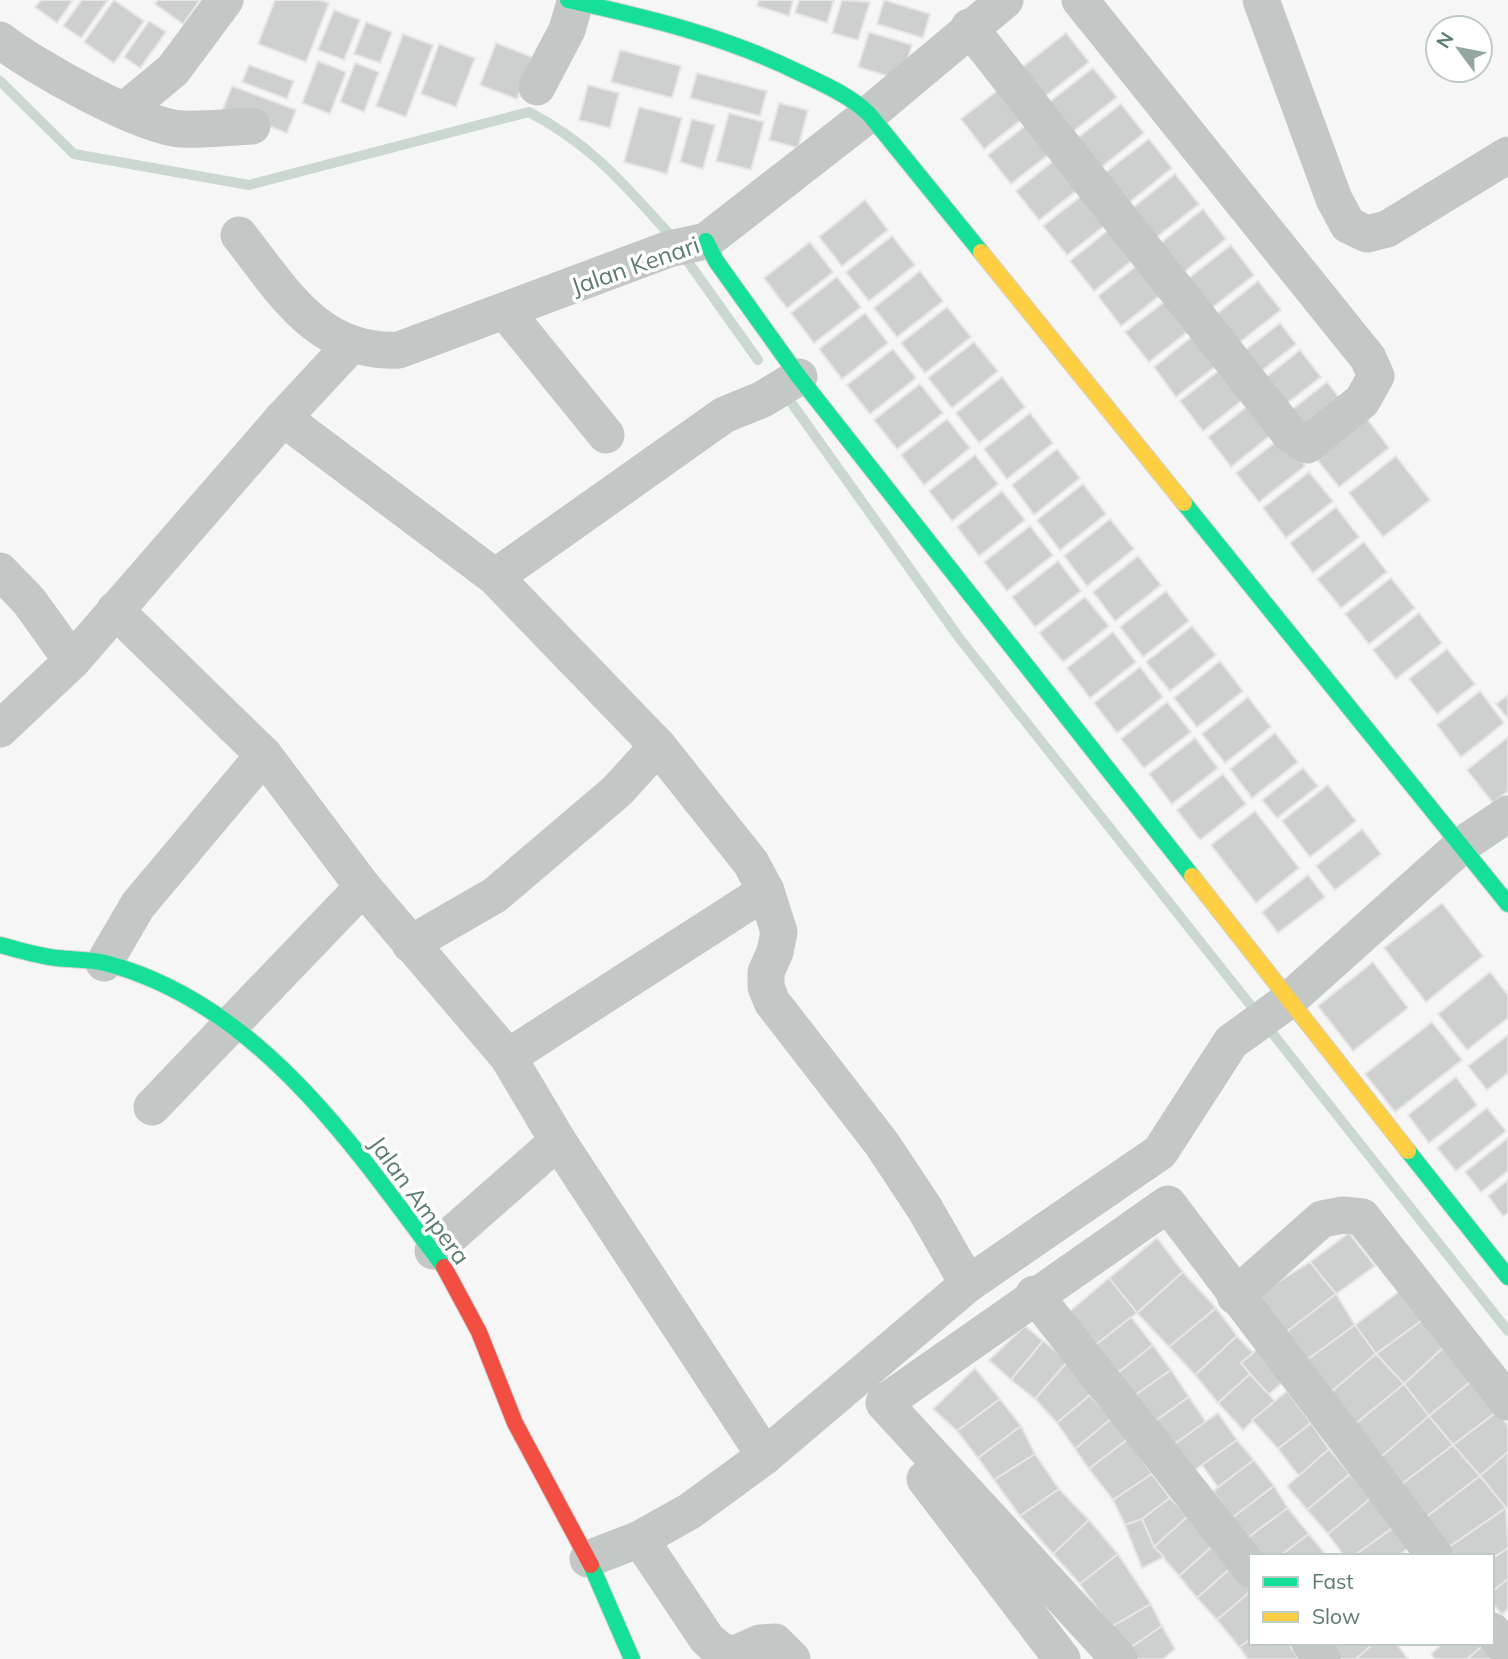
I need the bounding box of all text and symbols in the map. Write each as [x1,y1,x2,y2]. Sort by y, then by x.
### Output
north arrow [1424,14,1494,84]
text: N [1431,28,1459,52]
street label: Jalan Kenari [567,229,703,301]
street label: Jalan Ampera [363,1130,477,1270]
legend [1249,1554,1494,1645]
text: Fast [1312,1568,1354,1594]
text: Slow [1312,1603,1360,1629]

